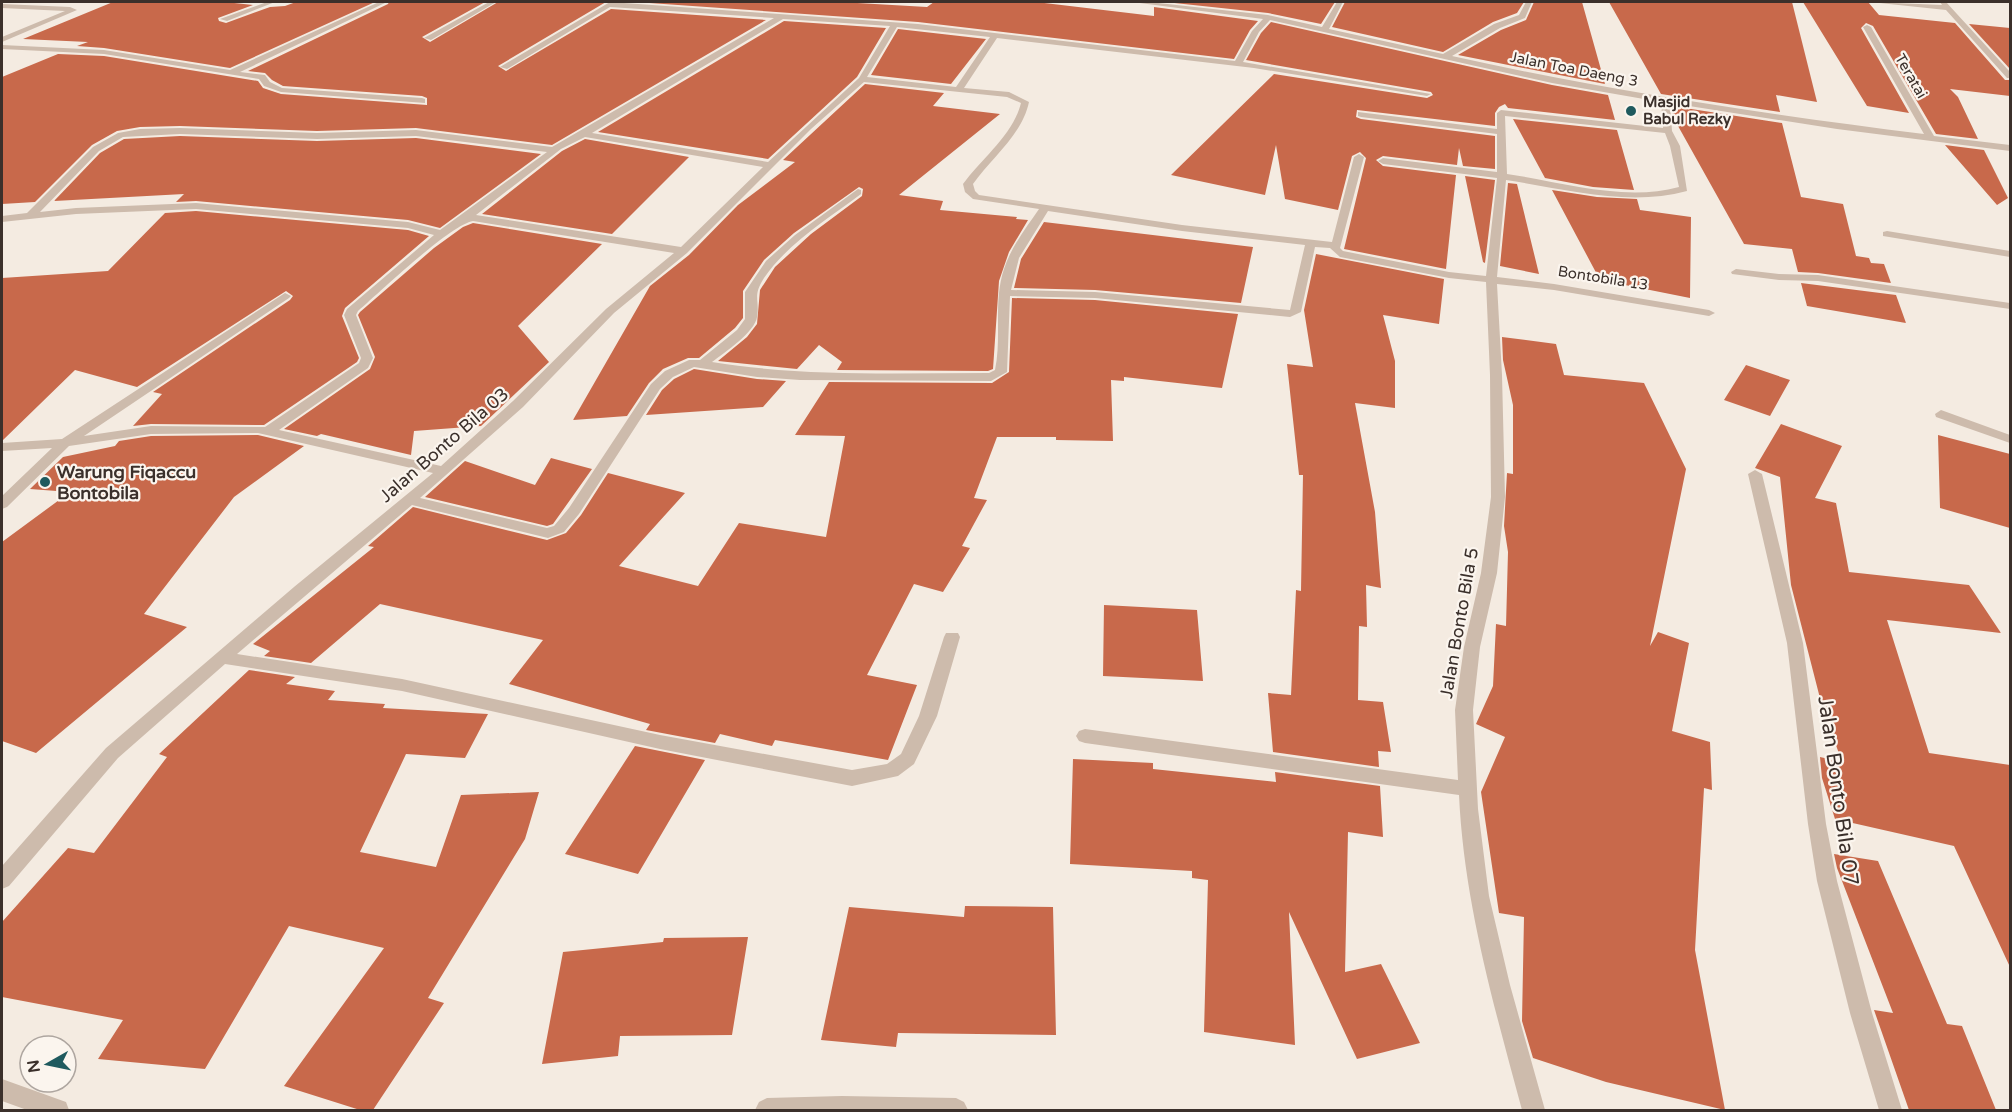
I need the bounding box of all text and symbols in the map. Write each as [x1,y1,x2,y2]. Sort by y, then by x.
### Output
street label: Jalan Toa Daeng 3 [1508,48,1640,90]
street label: Teratai [1891,50,1931,102]
place label: Masjid Babul Rezky [1643,93,1731,129]
marker: Masjid Babul Rezky [1624,104,1638,118]
street label: Bontobila 13 [1557,262,1649,294]
street label: Jalan Bonto Bila 03 [375,383,513,507]
place label: Warung Fiqaccu Bontobila [57,461,196,504]
marker: Warung Fiqaccu Bontobila [38,475,52,489]
street label: Jalan Bonto Bila 5 [1435,546,1483,700]
street label: Jalan Bonto Bila 07 [1812,695,1864,887]
north arrow [18,1034,78,1094]
text: N [23,1058,45,1074]

